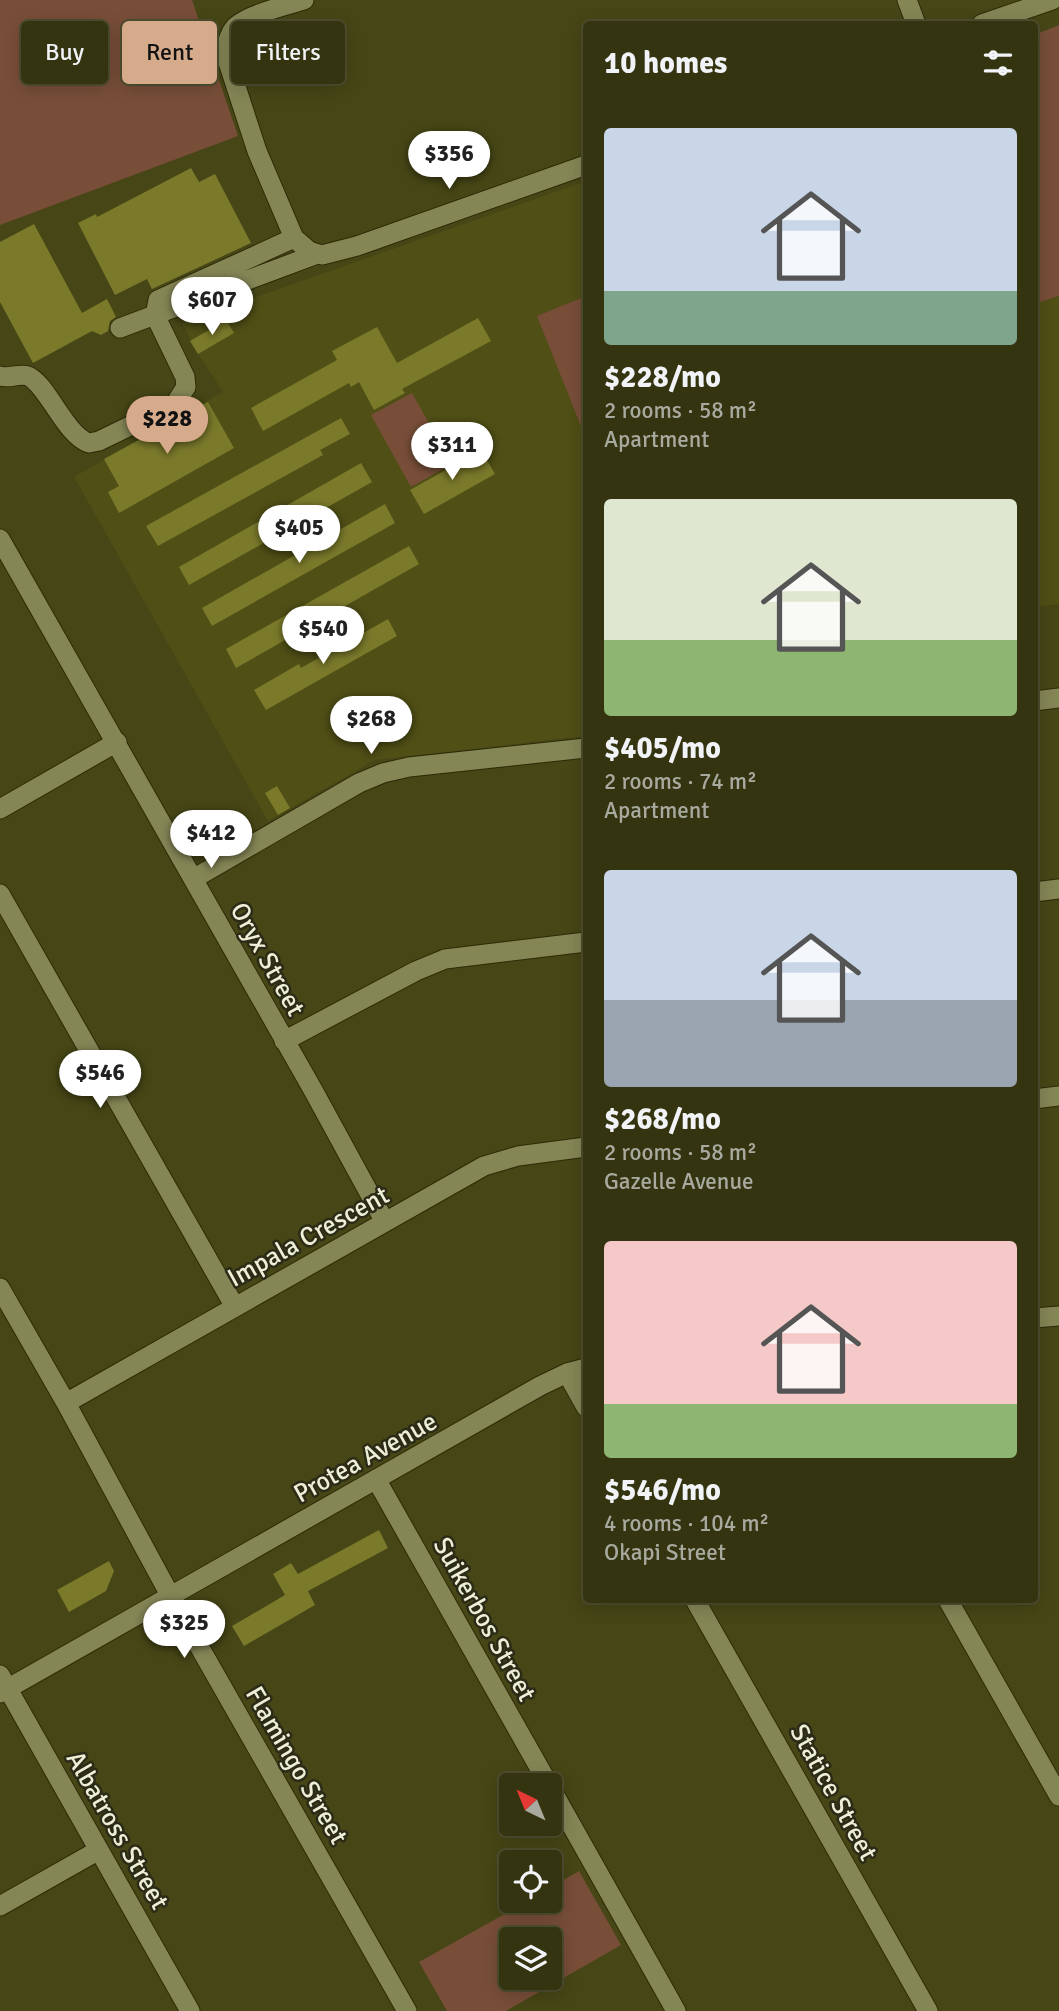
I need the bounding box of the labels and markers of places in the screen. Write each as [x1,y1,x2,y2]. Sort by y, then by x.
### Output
pin: $356 [408,132,490,191]
pin: $607 [171,278,253,337]
pin: $228 [126,396,208,456]
pin: $311 [411,422,493,482]
pin: $405 [258,505,340,565]
pin: $540 [282,606,364,666]
pin: $268 [330,696,412,756]
pin: $412 [170,810,252,870]
pin: $546 [59,1050,141,1110]
pin: $325 [143,1600,225,1660]

